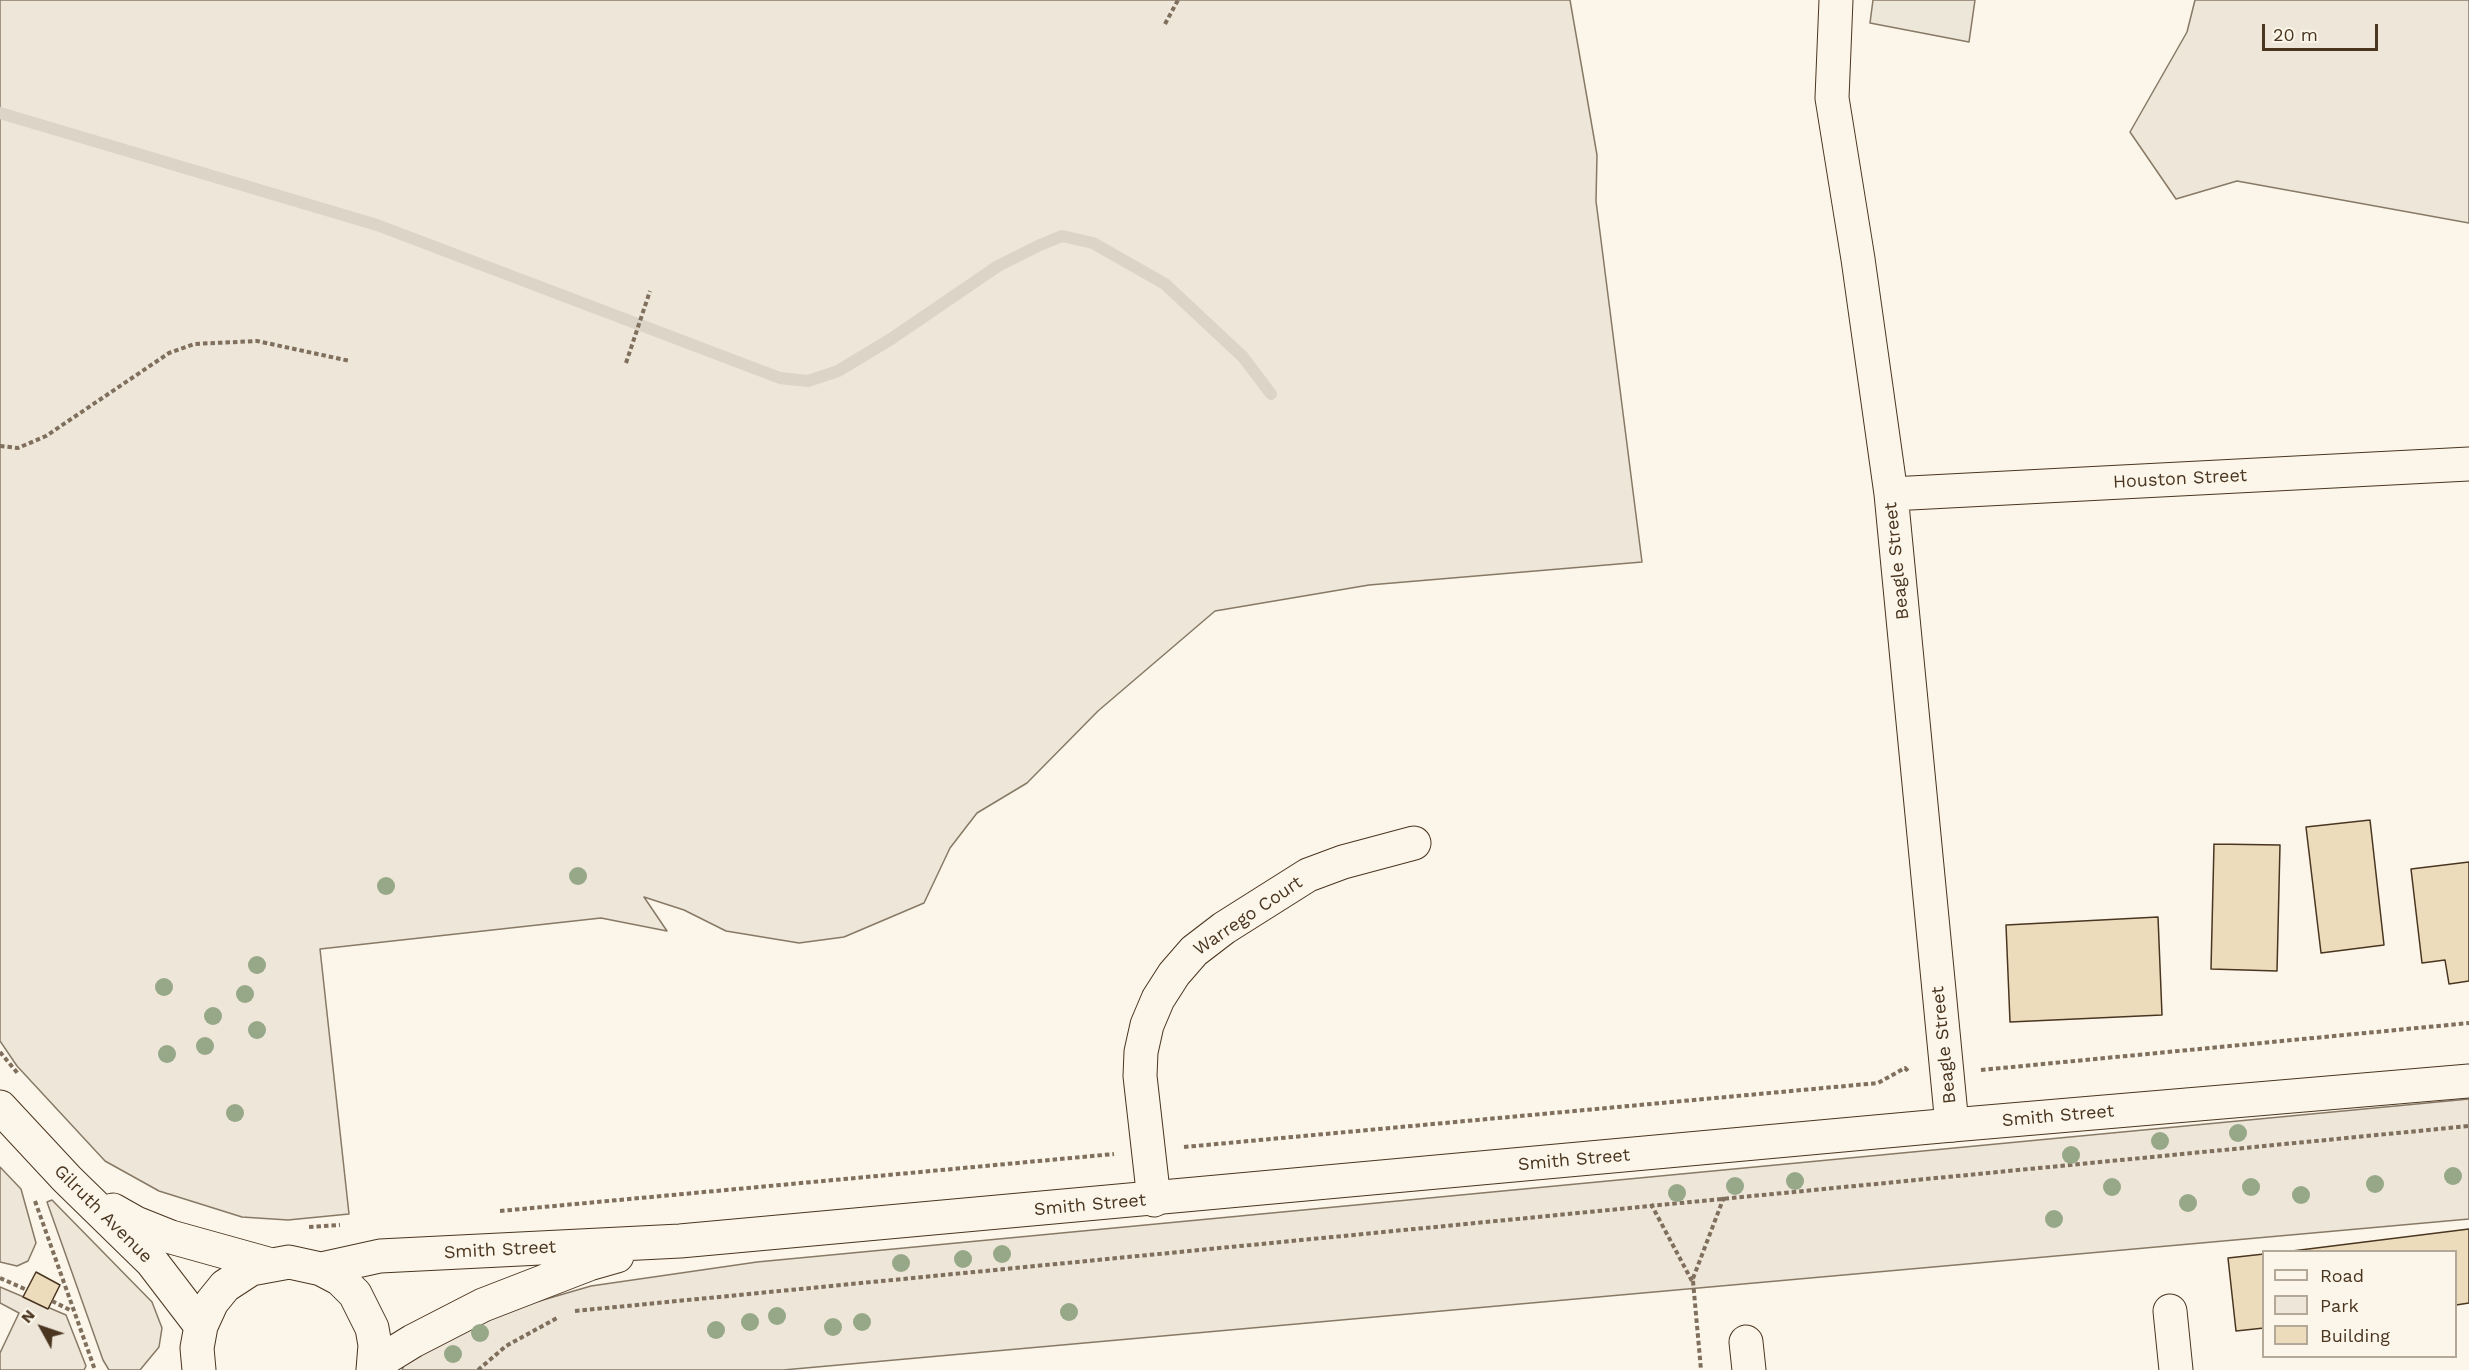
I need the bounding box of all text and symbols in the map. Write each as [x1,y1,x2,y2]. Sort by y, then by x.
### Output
scale bar [2265,12,2380,50]
text: 20 m [2273,24,2318,45]
street label: Houston Street [2112,465,2248,493]
street label: Beagle Street [1880,501,1914,621]
street label: Warrego Court [1189,872,1307,960]
street label: Beagle Street [1927,985,1961,1105]
street label: Smith Street [2001,1100,2115,1132]
street label: Smith Street [1517,1144,1631,1176]
street label: Gilruth Avenue [49,1160,157,1268]
street label: Smith Street [1033,1189,1147,1221]
street label: Smith Street [443,1236,557,1264]
legend [2262,1250,2457,1358]
text: Road [2320,1265,2364,1286]
text: Park [2320,1295,2359,1316]
north arrow [12,1298,72,1358]
text: N [17,1305,39,1327]
text: Building [2320,1325,2390,1346]

